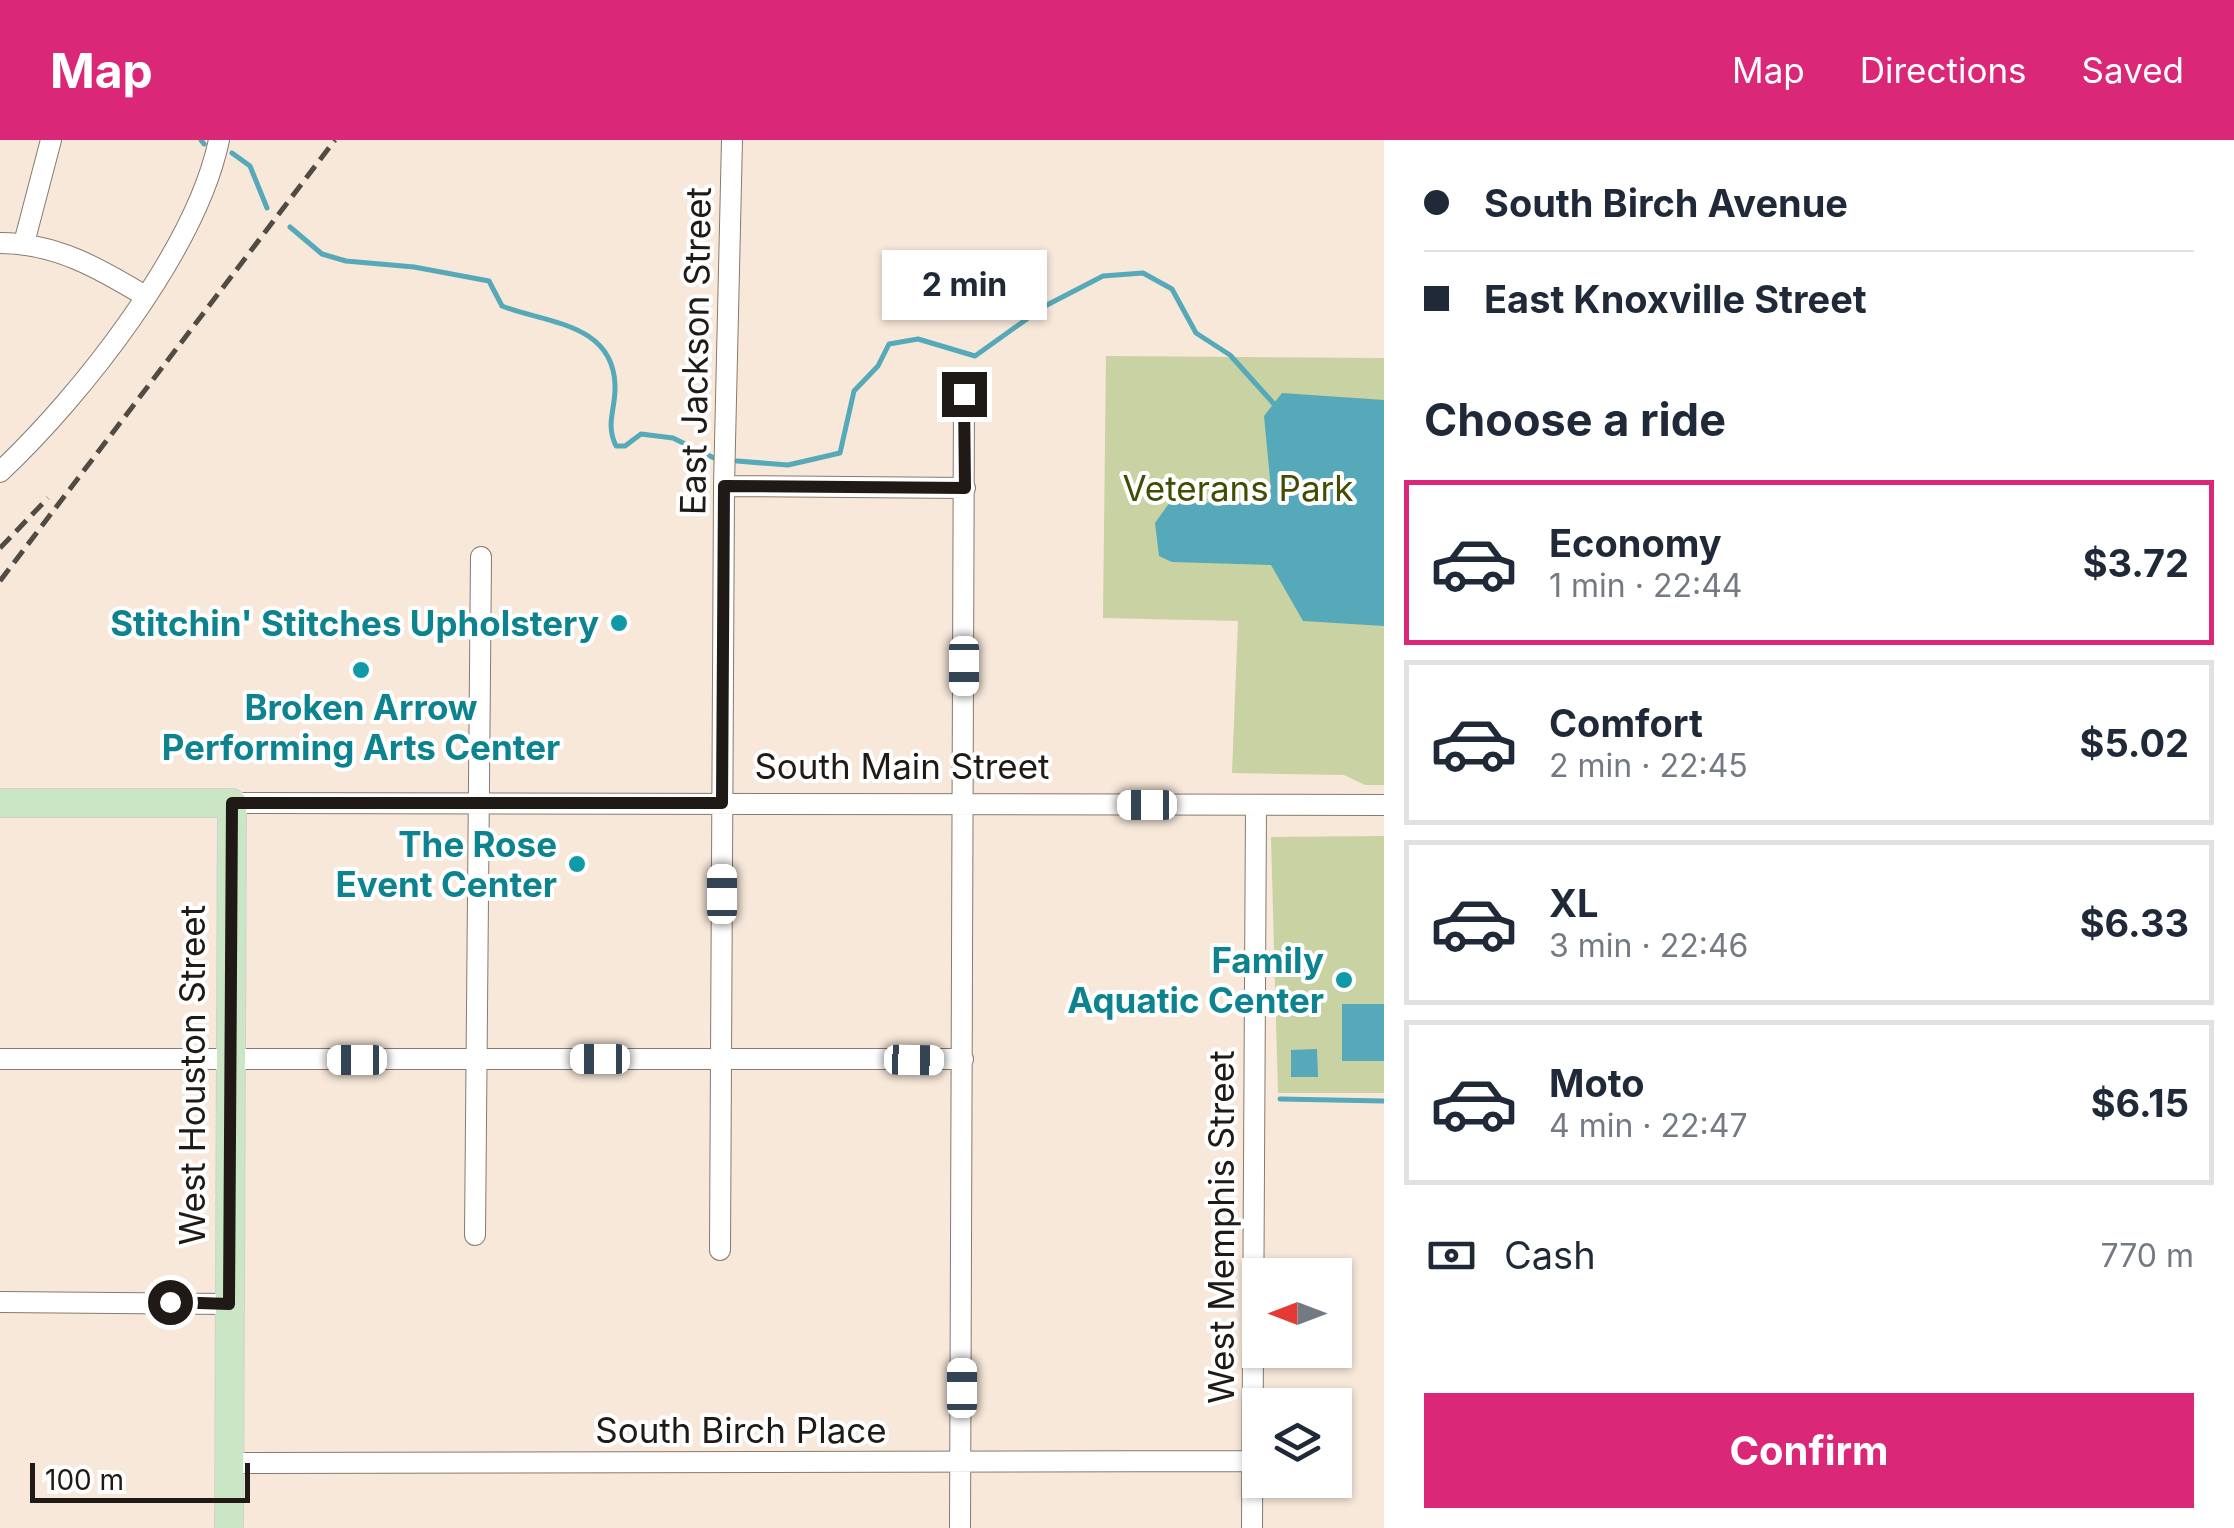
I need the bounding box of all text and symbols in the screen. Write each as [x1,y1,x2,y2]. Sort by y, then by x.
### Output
text: Map [50,41,153,100]
text: Map [1732,49,1805,91]
text: Directions [1860,49,2027,91]
text: Saved [2082,49,2184,91]
text: South Birch Avenue [1484,180,1848,226]
street label: East Jackson Street [671,187,719,515]
callout: 2 min [882,249,1046,319]
text: 2 min [922,265,1007,304]
text: East Knoxville Street [1484,276,1867,322]
route end [942,372,987,417]
text: Choose a ride [1424,392,1726,447]
park label: Veterans Park [1122,467,1354,509]
icon: car [1429,518,1519,608]
text: Economy [1549,520,1722,566]
text: $3.72 [2083,540,2189,586]
text: 1 min · 22:44 [1549,566,1743,605]
place label: Stitchin' Stitches Upholstery [110,602,599,644]
marker: Stitchin' Stitches Upholstery [608,612,630,634]
car [949,636,979,696]
marker: Broken Arrow Performing Arts Center [350,659,372,681]
place label: Broken Arrow Performing Arts Center [162,686,560,768]
icon: car [1429,698,1519,788]
text: Comfort [1549,700,1703,746]
text: $5.02 [2080,720,2189,766]
street label: South Main Street [754,745,1050,787]
text: 2 min · 22:45 [1549,746,1748,785]
car [1117,790,1177,820]
place label: The Rose Event Center [336,823,557,905]
marker: The Rose Event Center [566,853,588,875]
car [707,864,737,924]
icon: car [1429,878,1519,968]
text: XL [1549,880,1599,926]
text: $6.33 [2080,900,2189,946]
street label: West Houston Street [171,905,213,1245]
text: 3 min · 22:46 [1549,926,1748,965]
place label: Family Aquatic Center [1067,939,1324,1021]
marker: Family Aquatic Center [1333,969,1355,991]
car [570,1044,630,1074]
car [884,1044,944,1076]
car [327,1045,387,1075]
street label: West Memphis Street [1200,1050,1242,1404]
icon: car [1429,1058,1519,1148]
text: Moto [1549,1060,1645,1106]
text: $6.15 [2091,1080,2189,1126]
text: 4 min · 22:47 [1549,1106,1748,1145]
icon: cash [1424,1228,1479,1283]
text: Cash [1504,1232,1596,1278]
text: 770 m [2100,1236,2194,1275]
north arrow [1242,1258,1352,1368]
map controls [1242,1258,1352,1498]
route start [148,1280,193,1325]
car [947,1358,977,1418]
button: layers [1242,1388,1352,1498]
button: Confirm [1424,1393,2194,1508]
street label: South Birch Place [595,1409,887,1451]
scale bar [30,1458,250,1502]
text: 100 m [45,1463,124,1497]

